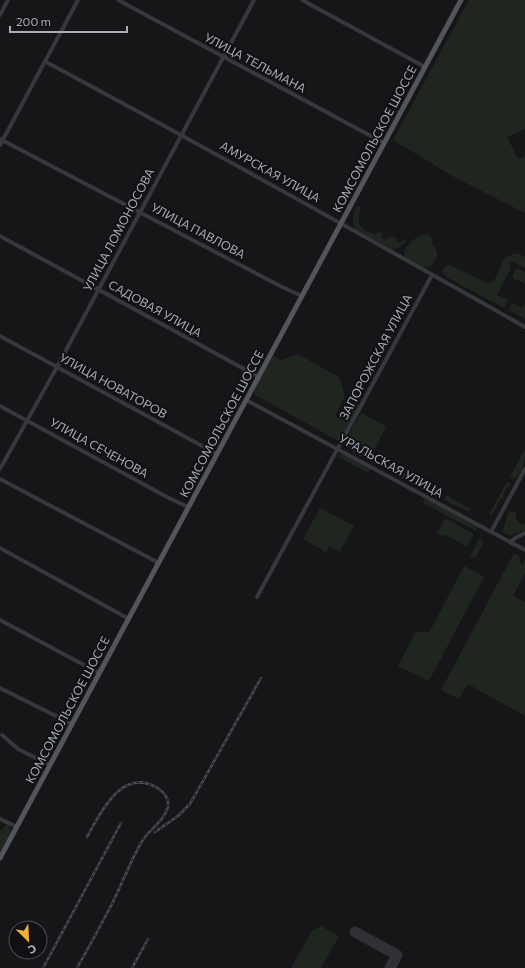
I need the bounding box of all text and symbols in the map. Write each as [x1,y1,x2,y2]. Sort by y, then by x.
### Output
scale bar [10,8,127,34]
text: 200 m [16,14,51,28]
street label: УЛИЦА ТЕЛЬМАНА [202,29,309,95]
street label: КОМСОМОЛЬСКОЕ ШОССЕ [329,63,419,215]
street label: АМУРСКАЯ УЛИЦА [218,138,323,204]
street label: УЛИЦА ЛОМОНОСОВА [80,166,157,293]
street label: УЛИЦА ПАВЛОВА [149,199,248,261]
street label: САДОВАЯ УЛИЦА [106,277,205,340]
street label: ЗАПОРОЖСКАЯ УЛИЦА [336,291,414,422]
street label: КОМСОМОЛЬСКОЕ ШОССЕ [176,348,266,500]
street label: УЛИЦА НОВАТОРОВ [57,350,170,421]
street label: УЛИЦА СЕЧЕНОВА [48,414,151,480]
street label: УРАЛЬСКАЯ УЛИЦА [337,431,446,500]
street label: КОМСОМОЛЬСКОЕ ШОССЕ [22,634,112,786]
north arrow [8,920,48,960]
text: С [26,942,38,957]

